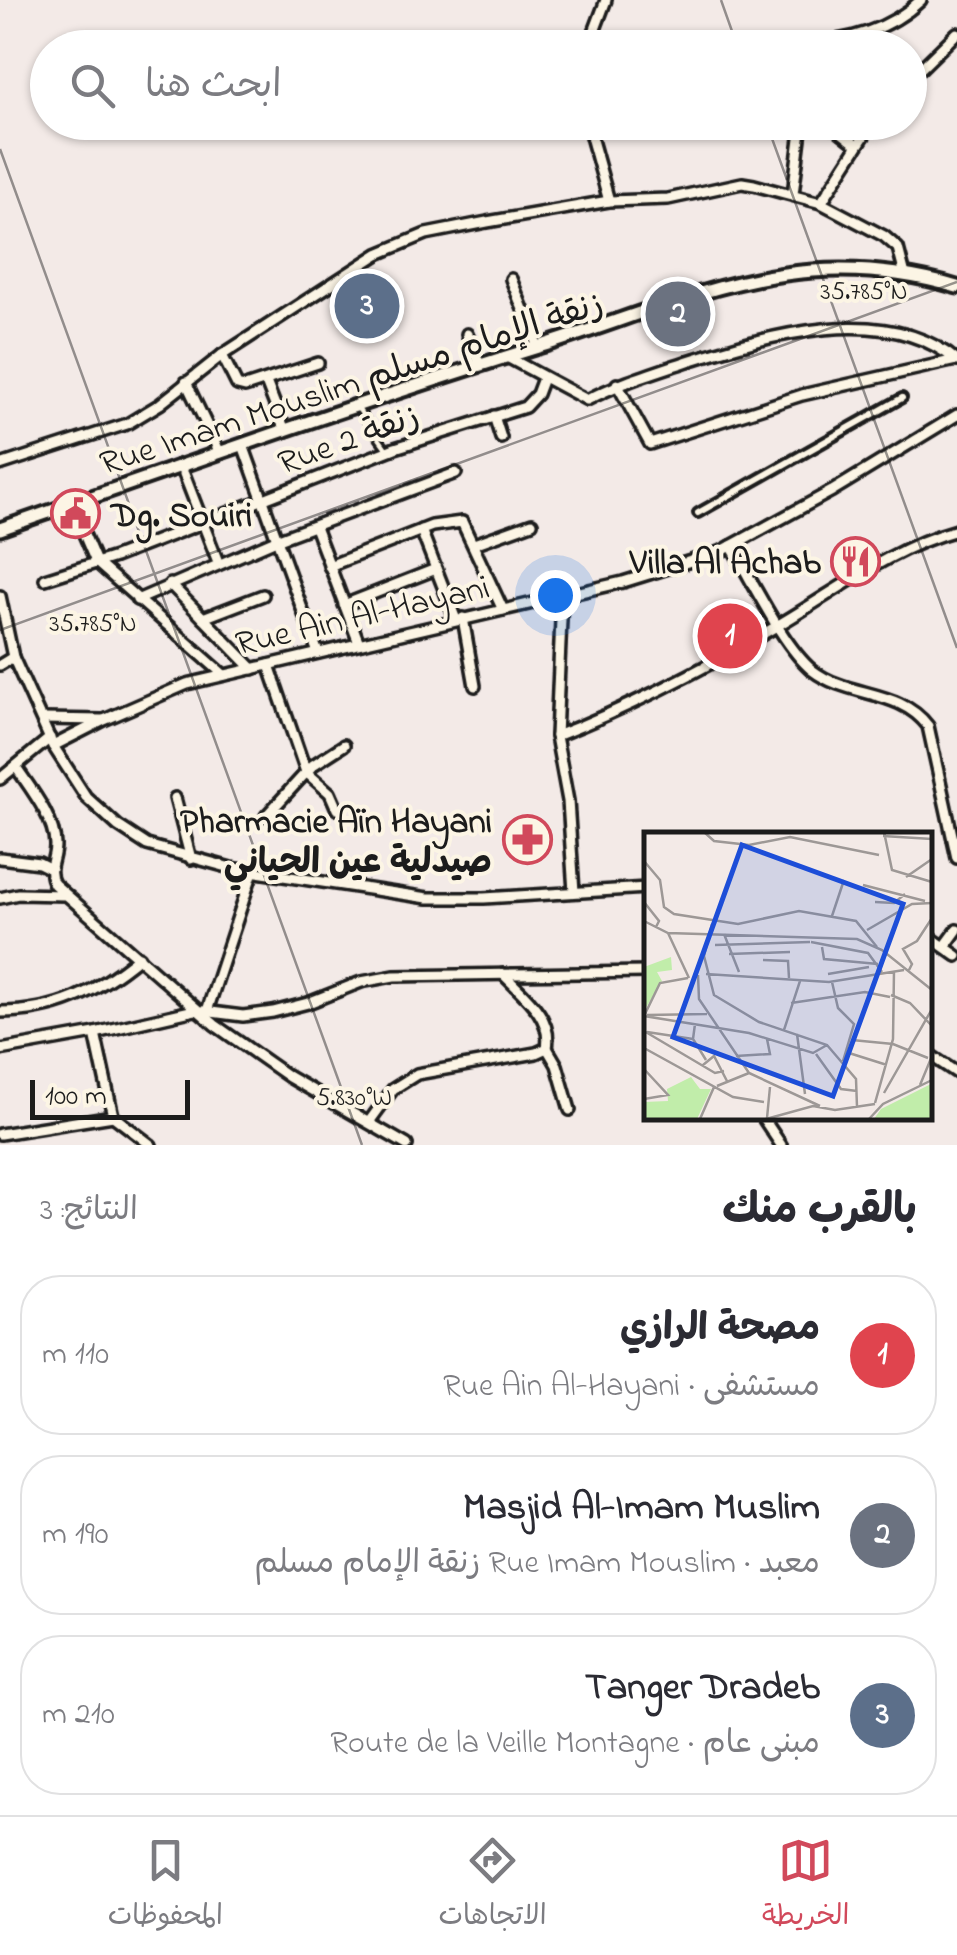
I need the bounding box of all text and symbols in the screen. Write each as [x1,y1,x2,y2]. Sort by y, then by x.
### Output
search box [30,30,927,140]
icon: search [65,58,120,113]
text: ابحث هنا [145,59,282,115]
pin: 3 [334,268,400,344]
text: 35.785°N [820,275,908,311]
pin: 2 [646,276,710,352]
street label: Rue Imam Mouslim زنقة الإمام مسلم [94,280,610,491]
street label: Rue 2 زنقة [271,392,427,490]
public building icon: Dg. Souiri [50,488,102,540]
place label: Dg. Souiri [109,492,252,544]
restaurant icon: Villa Al Achab [830,535,882,587]
place label: Villa Al Achab [629,539,822,590]
street label: Rue Ain Al-Hayani [231,563,495,671]
your location [530,570,581,621]
pin: 1 [698,598,762,674]
text: 35.785°N [49,607,137,643]
place label: Pharmacie Aïn Hayani صيدلية عين الحياني [180,798,492,891]
pharmacy icon: Pharmacie Aïn Hayani صيدلية عين الحياني [501,814,553,866]
inset map [644,832,932,1120]
scale bar [30,1075,190,1120]
text: 100 m [45,1077,107,1118]
text: 5.830°W [316,1081,392,1117]
text: بالقرب منك [722,1181,917,1242]
text: النتائج: 3 [40,1188,138,1235]
text: مصحة الرازي [620,1302,820,1358]
text: 110 m [42,1332,109,1379]
text: 1 [877,1332,888,1379]
text: مستشفى · Rue Ain Al-Hayani [443,1364,820,1411]
text: Masjid Al-Imam Muslim [463,1481,820,1537]
text: 190 m [42,1512,109,1559]
text: 2 [875,1512,890,1559]
text: معبد · Rue Imam Mouslim زنقة الإمام مسلم [254,1541,820,1588]
text: Tanger Dradeb [585,1661,820,1717]
text: 210 m [42,1692,115,1739]
text: 3 [876,1692,889,1739]
text: مبنى عام · Route de la Veille Montagne [330,1721,820,1768]
tab: المحفوظات [108,1833,223,1939]
tab: الاتجاهات [438,1833,547,1939]
tab: الخريطة [762,1833,849,1939]

